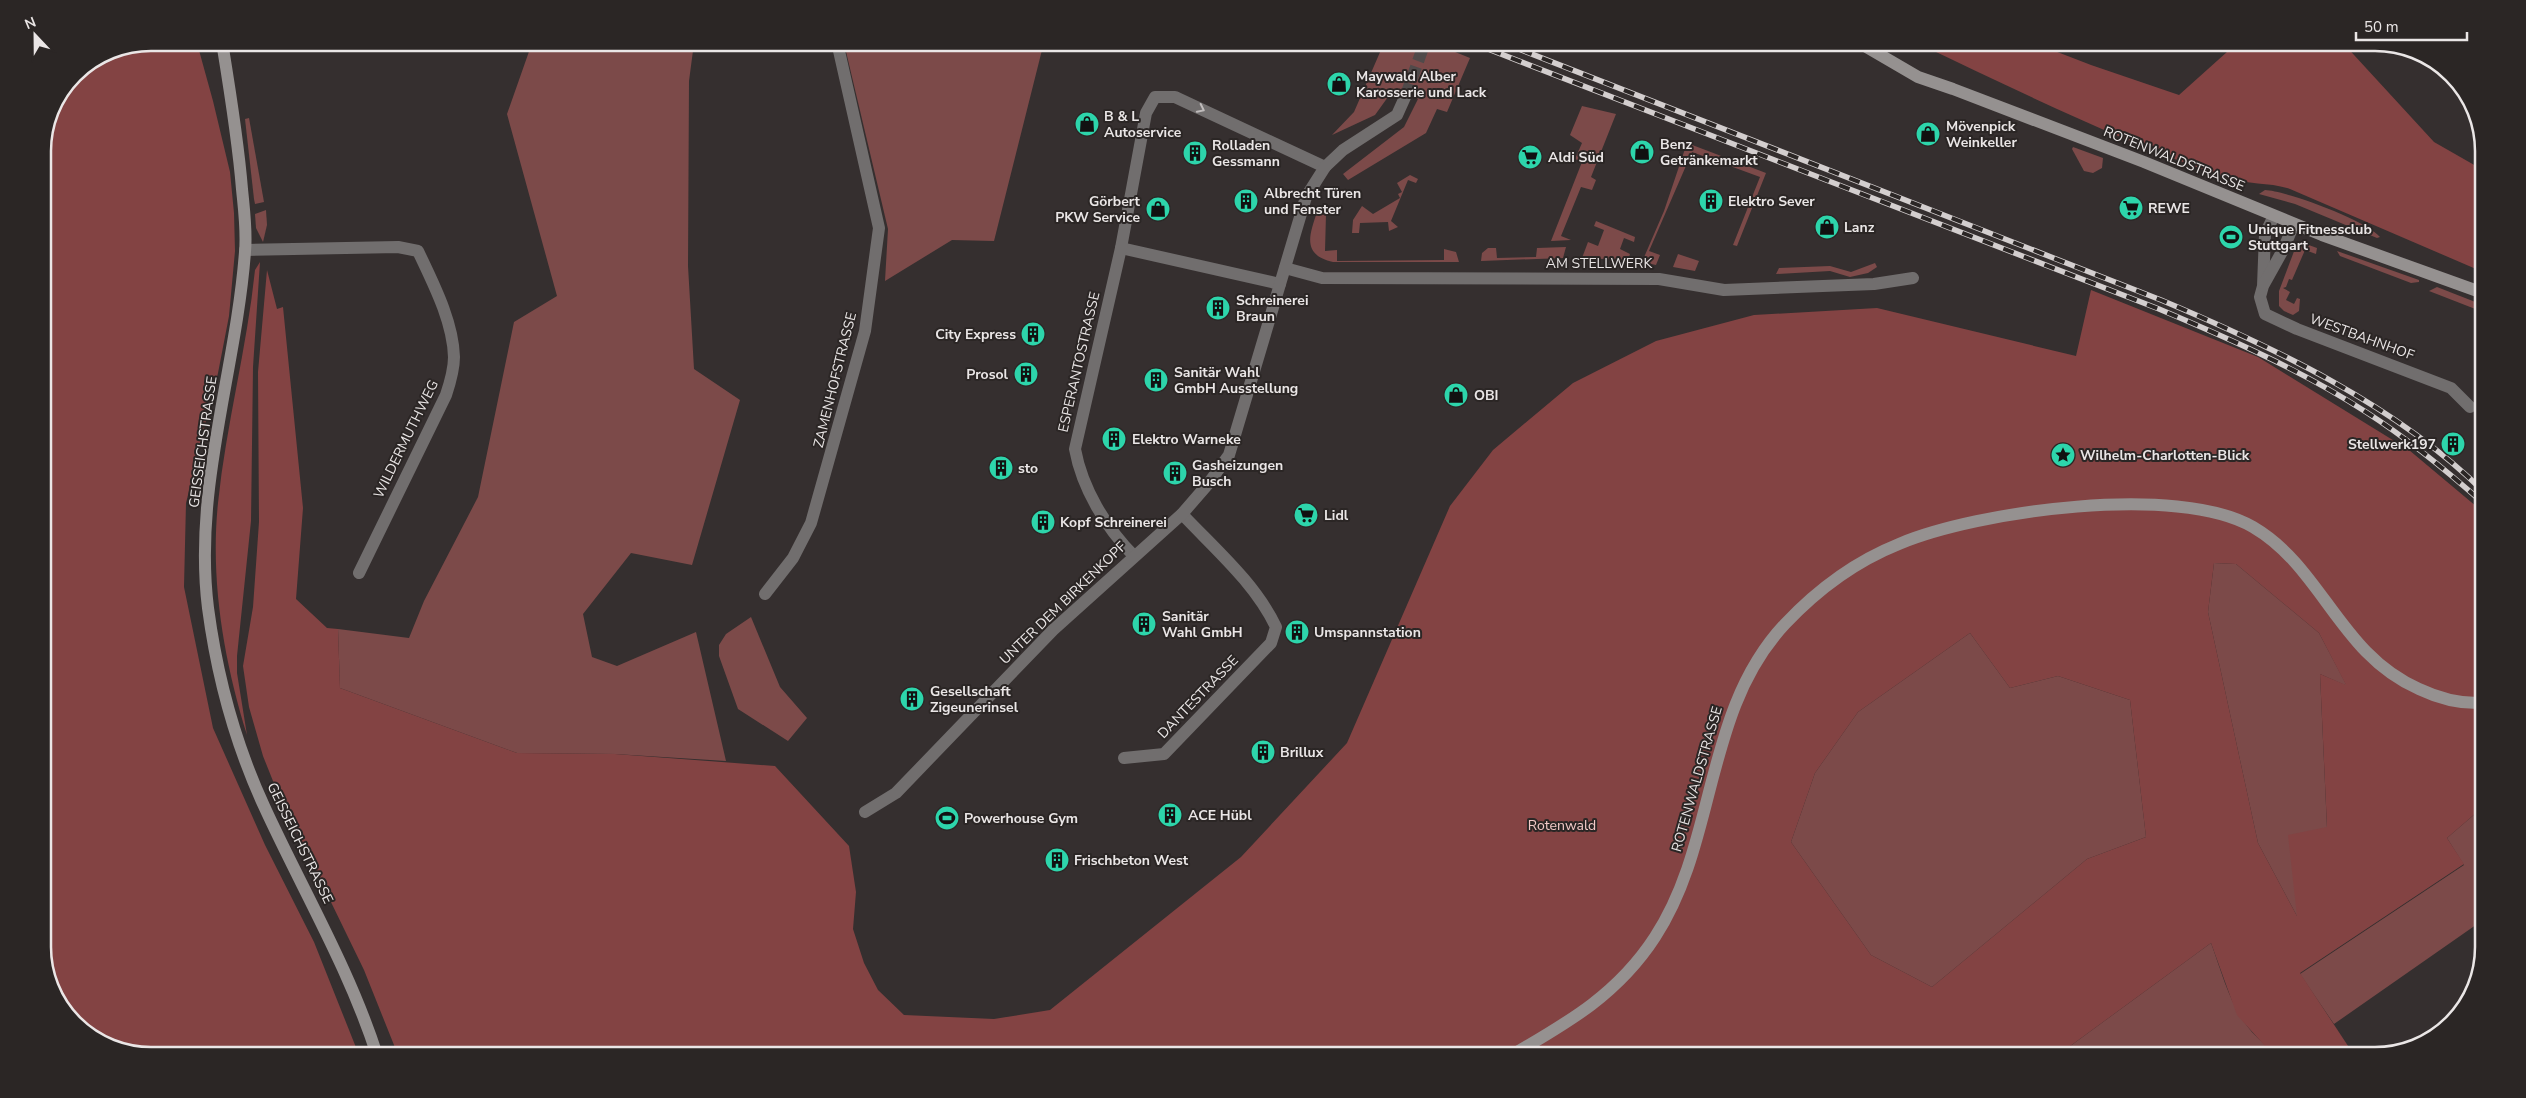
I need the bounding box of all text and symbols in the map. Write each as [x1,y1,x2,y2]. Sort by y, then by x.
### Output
north arrow [10,10,60,60]
scale bar [2356,10,2467,42]
text: N [22,13,39,34]
text: 50 m [2364,17,2399,37]
place label: Maywald Alber Karosserie und Lack [1356,67,1487,102]
shop icon: Maywald Alber Karosserie und Lack [1326,71,1352,97]
one-way arrow [1196,103,1205,114]
place label: B & L Autoservice [1104,107,1182,142]
shop icon: B & L Autoservice [1074,111,1100,137]
place label: Mövenpick Weinkeller [1946,117,2017,152]
shop icon: Mövenpick Weinkeller [1915,121,1941,147]
street label: ROTENWALDSTRASSE [2101,122,2247,196]
place label: Benz Getränkemarkt [1660,135,1758,170]
place label: Rolladen Gessmann [1212,136,1280,171]
shop icon: Benz Getränkemarkt [1629,139,1655,165]
building icon: Rolladen Gessmann [1182,140,1208,166]
supermarket icon: Aldi Süd [1517,144,1543,170]
place label: Aldi Süd [1548,148,1604,167]
place label: Albrecht Türen und Fenster [1264,184,1361,219]
building icon: Albrecht Türen und Fenster [1233,188,1259,214]
building icon: Elektro Sever [1698,188,1724,214]
place label: Görbert PKW Service [1055,192,1141,227]
place label: Elektro Sever [1728,192,1815,211]
supermarket icon: REWE [2118,195,2144,221]
shop icon: Görbert PKW Service [1145,196,1171,222]
place label: REWE [2148,199,2190,218]
shop icon: Lanz [1814,214,1840,240]
place label: Lanz [1844,218,1875,237]
place label: Unique Fitnessclub Stuttgart [2248,220,2372,255]
sports icon: Unique Fitnessclub Stuttgart [2218,224,2244,250]
street label: AM STELLWERK [1546,254,1652,273]
street label: ESPERANTOSTRASSE [1054,290,1104,434]
place label: Schreinerei Braun [1236,291,1308,326]
building icon: Schreinerei Braun [1205,295,1231,321]
street label: WESTBAHNHOF [2307,309,2417,365]
street label: ZAMENHOFSTRASSE [809,310,861,450]
building icon: City Express [1020,321,1046,347]
place label: City Express [935,325,1016,344]
building icon: Prosol [1013,361,1039,387]
place label: Sanitär Wahl GmbH Ausstellung [1174,363,1298,398]
place label: Prosol [966,365,1009,384]
building icon: Sanitär Wahl GmbH Ausstellung [1143,367,1169,393]
street label: GEISSEICHSTRASSE [184,375,222,509]
street label: WILDERMUTHWEG [369,377,443,501]
shop icon: OBI [1443,382,1469,408]
place label: OBI [1474,386,1499,405]
building icon: Elektro Warneke [1101,426,1127,452]
place label: Elektro Warneke [1132,430,1241,449]
building icon: Stellwerk197 [2440,431,2466,457]
place label: Stellwerk197 [2348,435,2436,454]
place icon: Wilhelm-Charlotten-Blick [2050,442,2076,468]
place label: Wilhelm-Charlotten-Blick [2080,446,2250,465]
building icon: sto [988,455,1014,481]
place label: Gasheizungen Busch [1192,456,1283,491]
place label: sto [1018,459,1038,478]
building icon: Gasheizungen Busch [1162,460,1188,486]
supermarket icon: Lidl [1293,502,1319,528]
place label: Lidl [1324,506,1349,525]
building icon: Kopf Schreinerei [1030,509,1056,535]
place label: Kopf Schreinerei [1060,513,1167,532]
street label: UNTER DEM BIRKENKOPF [995,537,1131,669]
place label: Sanitär Wahl GmbH [1162,607,1243,642]
building icon: Sanitär Wahl GmbH [1131,611,1157,637]
building icon: Umspannstation [1284,619,1310,645]
place label: Umspannstation [1314,623,1421,642]
street label: DANTESTRASSE [1153,651,1243,743]
place label: Gesellschaft Zigeunerinsel [930,682,1019,717]
building icon: Gesellschaft Zigeunerinsel [899,686,925,712]
street label: ROTENWALDSTRASSE [1667,704,1727,854]
building icon: Brillux [1250,739,1276,765]
place label: Brillux [1280,743,1324,762]
street label: GEISSEICHSTRASSE [262,779,338,907]
building icon: ACE Hübl [1157,802,1183,828]
sports icon: Powerhouse Gym [934,805,960,831]
place label: ACE Hübl [1188,806,1252,825]
place label: Powerhouse Gym [964,809,1078,828]
park label: Rotenwald [1528,816,1596,835]
building icon: Frischbeton West [1044,847,1070,873]
place label: Frischbeton West [1074,851,1189,870]

